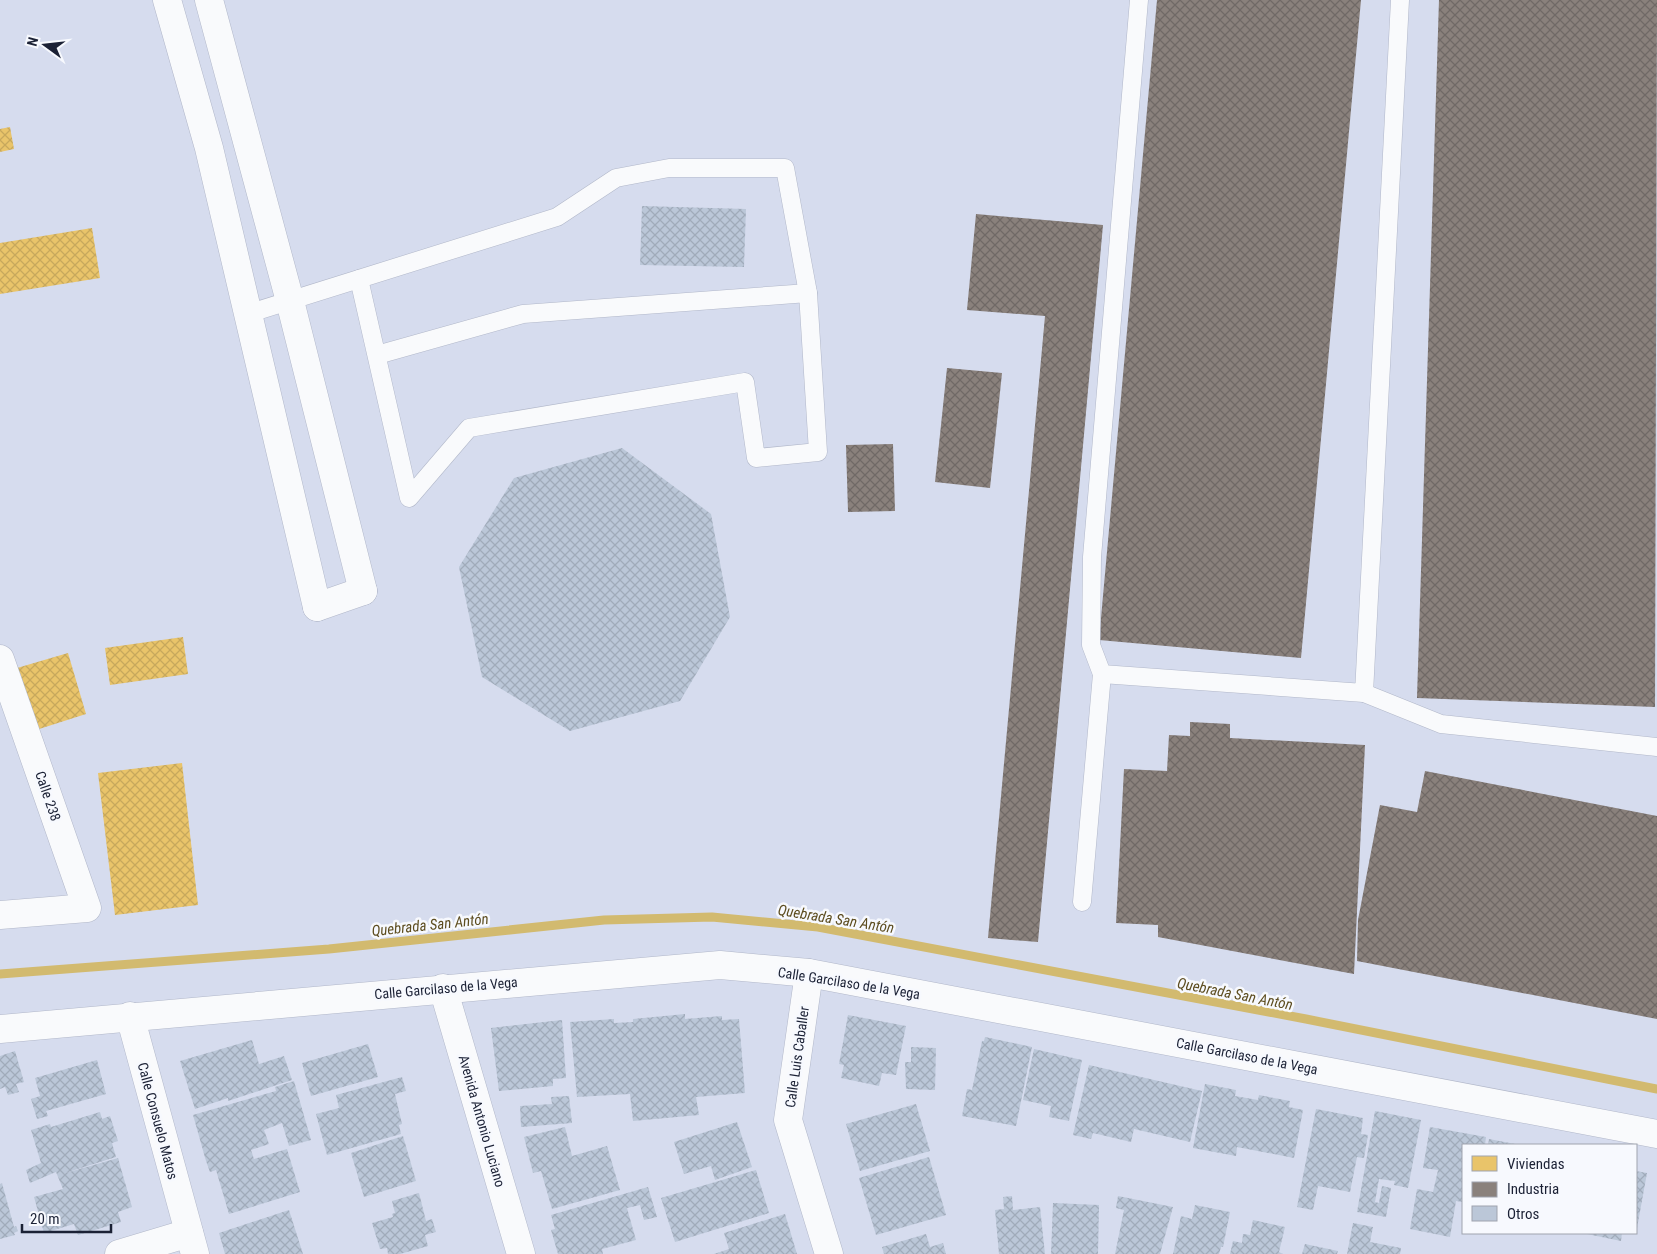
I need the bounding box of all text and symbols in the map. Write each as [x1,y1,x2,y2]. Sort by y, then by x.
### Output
north arrow [20,20,70,70]
text: N [24,35,41,48]
street label: Calle 238 [32,769,64,823]
water label: Quebrada San Antón [777,901,895,937]
water label: Quebrada San Antón [371,910,489,940]
street label: Calle Garcilaso de la Vega [777,964,921,1002]
street label: Calle Garcilaso de la Vega [374,974,518,1002]
water label: Quebrada San Antón [1176,974,1294,1014]
street label: Calle Luis Caballer [782,1005,812,1109]
street label: Calle Garcilaso de la Vega [1175,1034,1319,1078]
street label: Avenida Antonio Luciano [455,1053,509,1189]
street label: Calle Consuelo Matos [135,1061,181,1181]
legend [1462,1144,1637,1234]
text: Viviendas [1507,1155,1565,1173]
text: Industria [1507,1180,1559,1198]
scale bar [22,1202,111,1234]
text: Otros [1507,1205,1539,1223]
text: 20 m [30,1210,60,1228]

